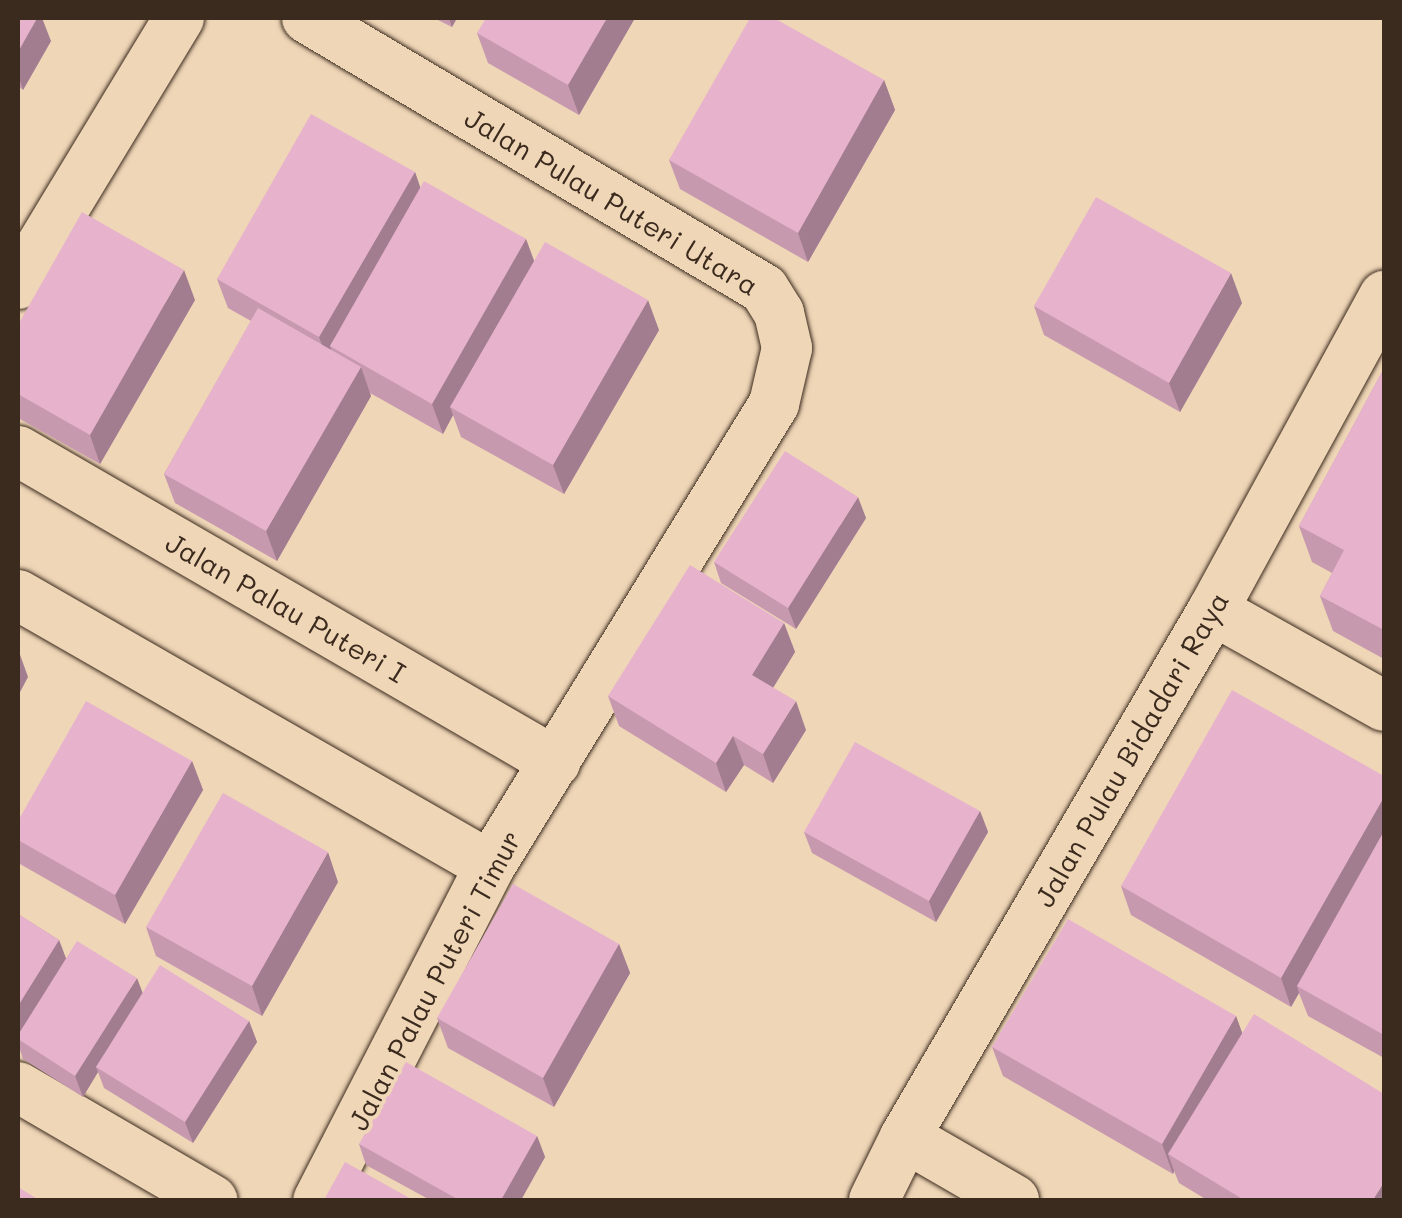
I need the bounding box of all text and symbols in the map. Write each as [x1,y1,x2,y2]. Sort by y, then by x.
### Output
street label: Jalan Pulau Puteri Utara [459,100,765,302]
street label: Jalan Palau Puteri I [160,525,412,689]
street label: Jalan Pulau Bidadari Raya [1027,585,1235,913]
street label: Jalan Palau Puteri Timur [341,824,527,1136]

